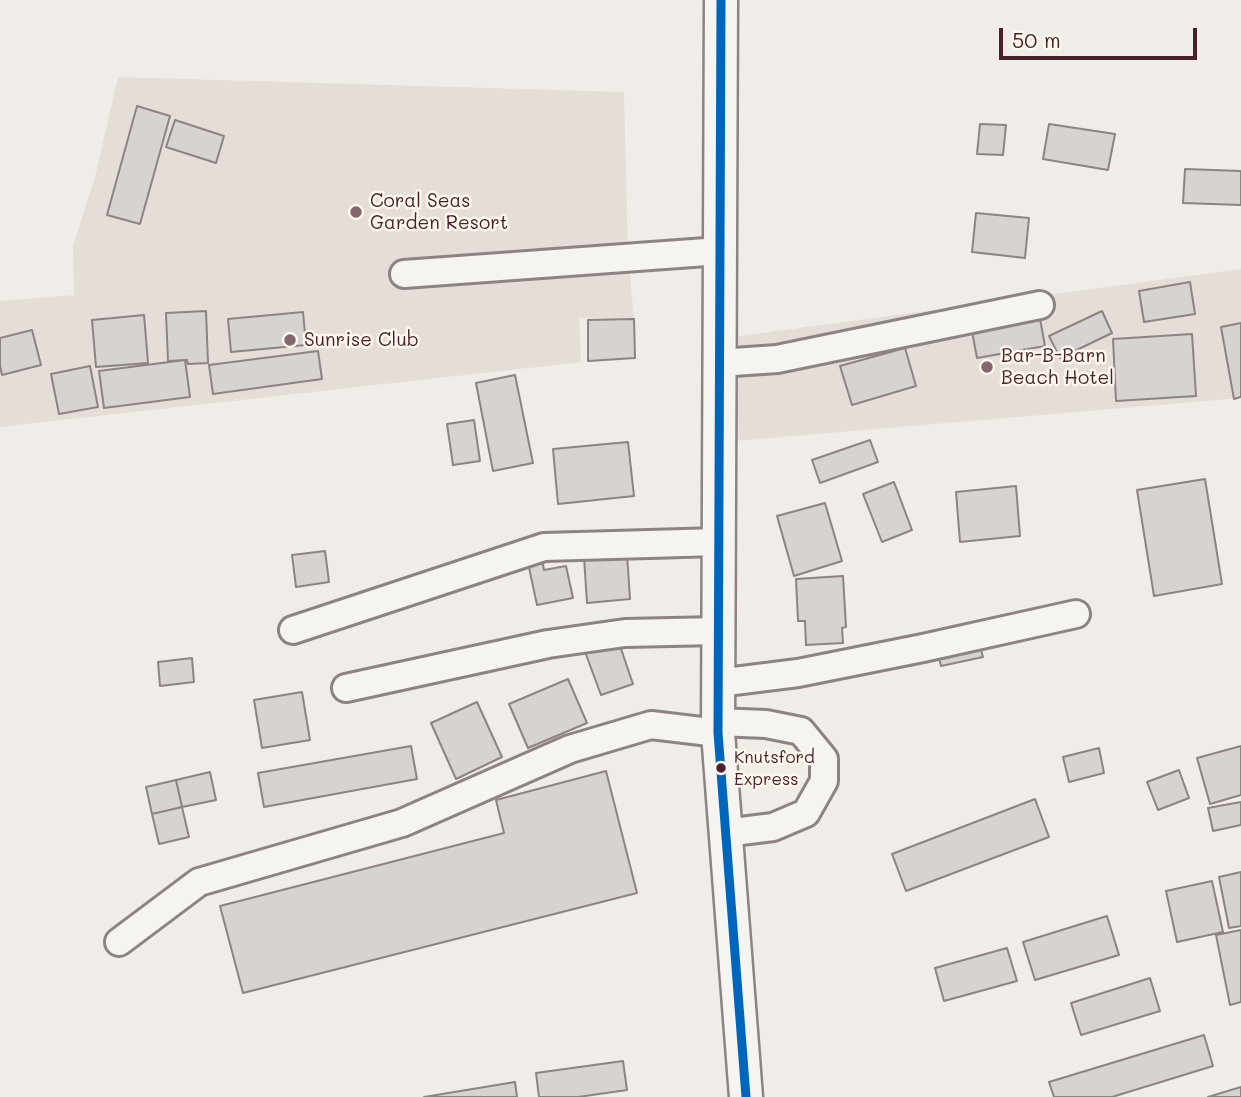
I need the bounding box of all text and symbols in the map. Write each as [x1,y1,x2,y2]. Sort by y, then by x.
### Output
scale bar [1003,14,1201,58]
text: 50 m [1012,26,1061,53]
place label: Coral Seas Garden Resort [370,190,508,234]
marker: Coral Seas Garden Resort [348,204,364,220]
place label: Sunrise Club [304,329,419,351]
marker: Sunrise Club [282,332,298,348]
place label: Bar-B-Barn Beach Hotel [1001,345,1114,389]
marker: Bar-B-Barn Beach Hotel [979,359,995,375]
place label: Knutsford Express [734,748,815,788]
marker: Knutsford Express [714,761,728,775]

